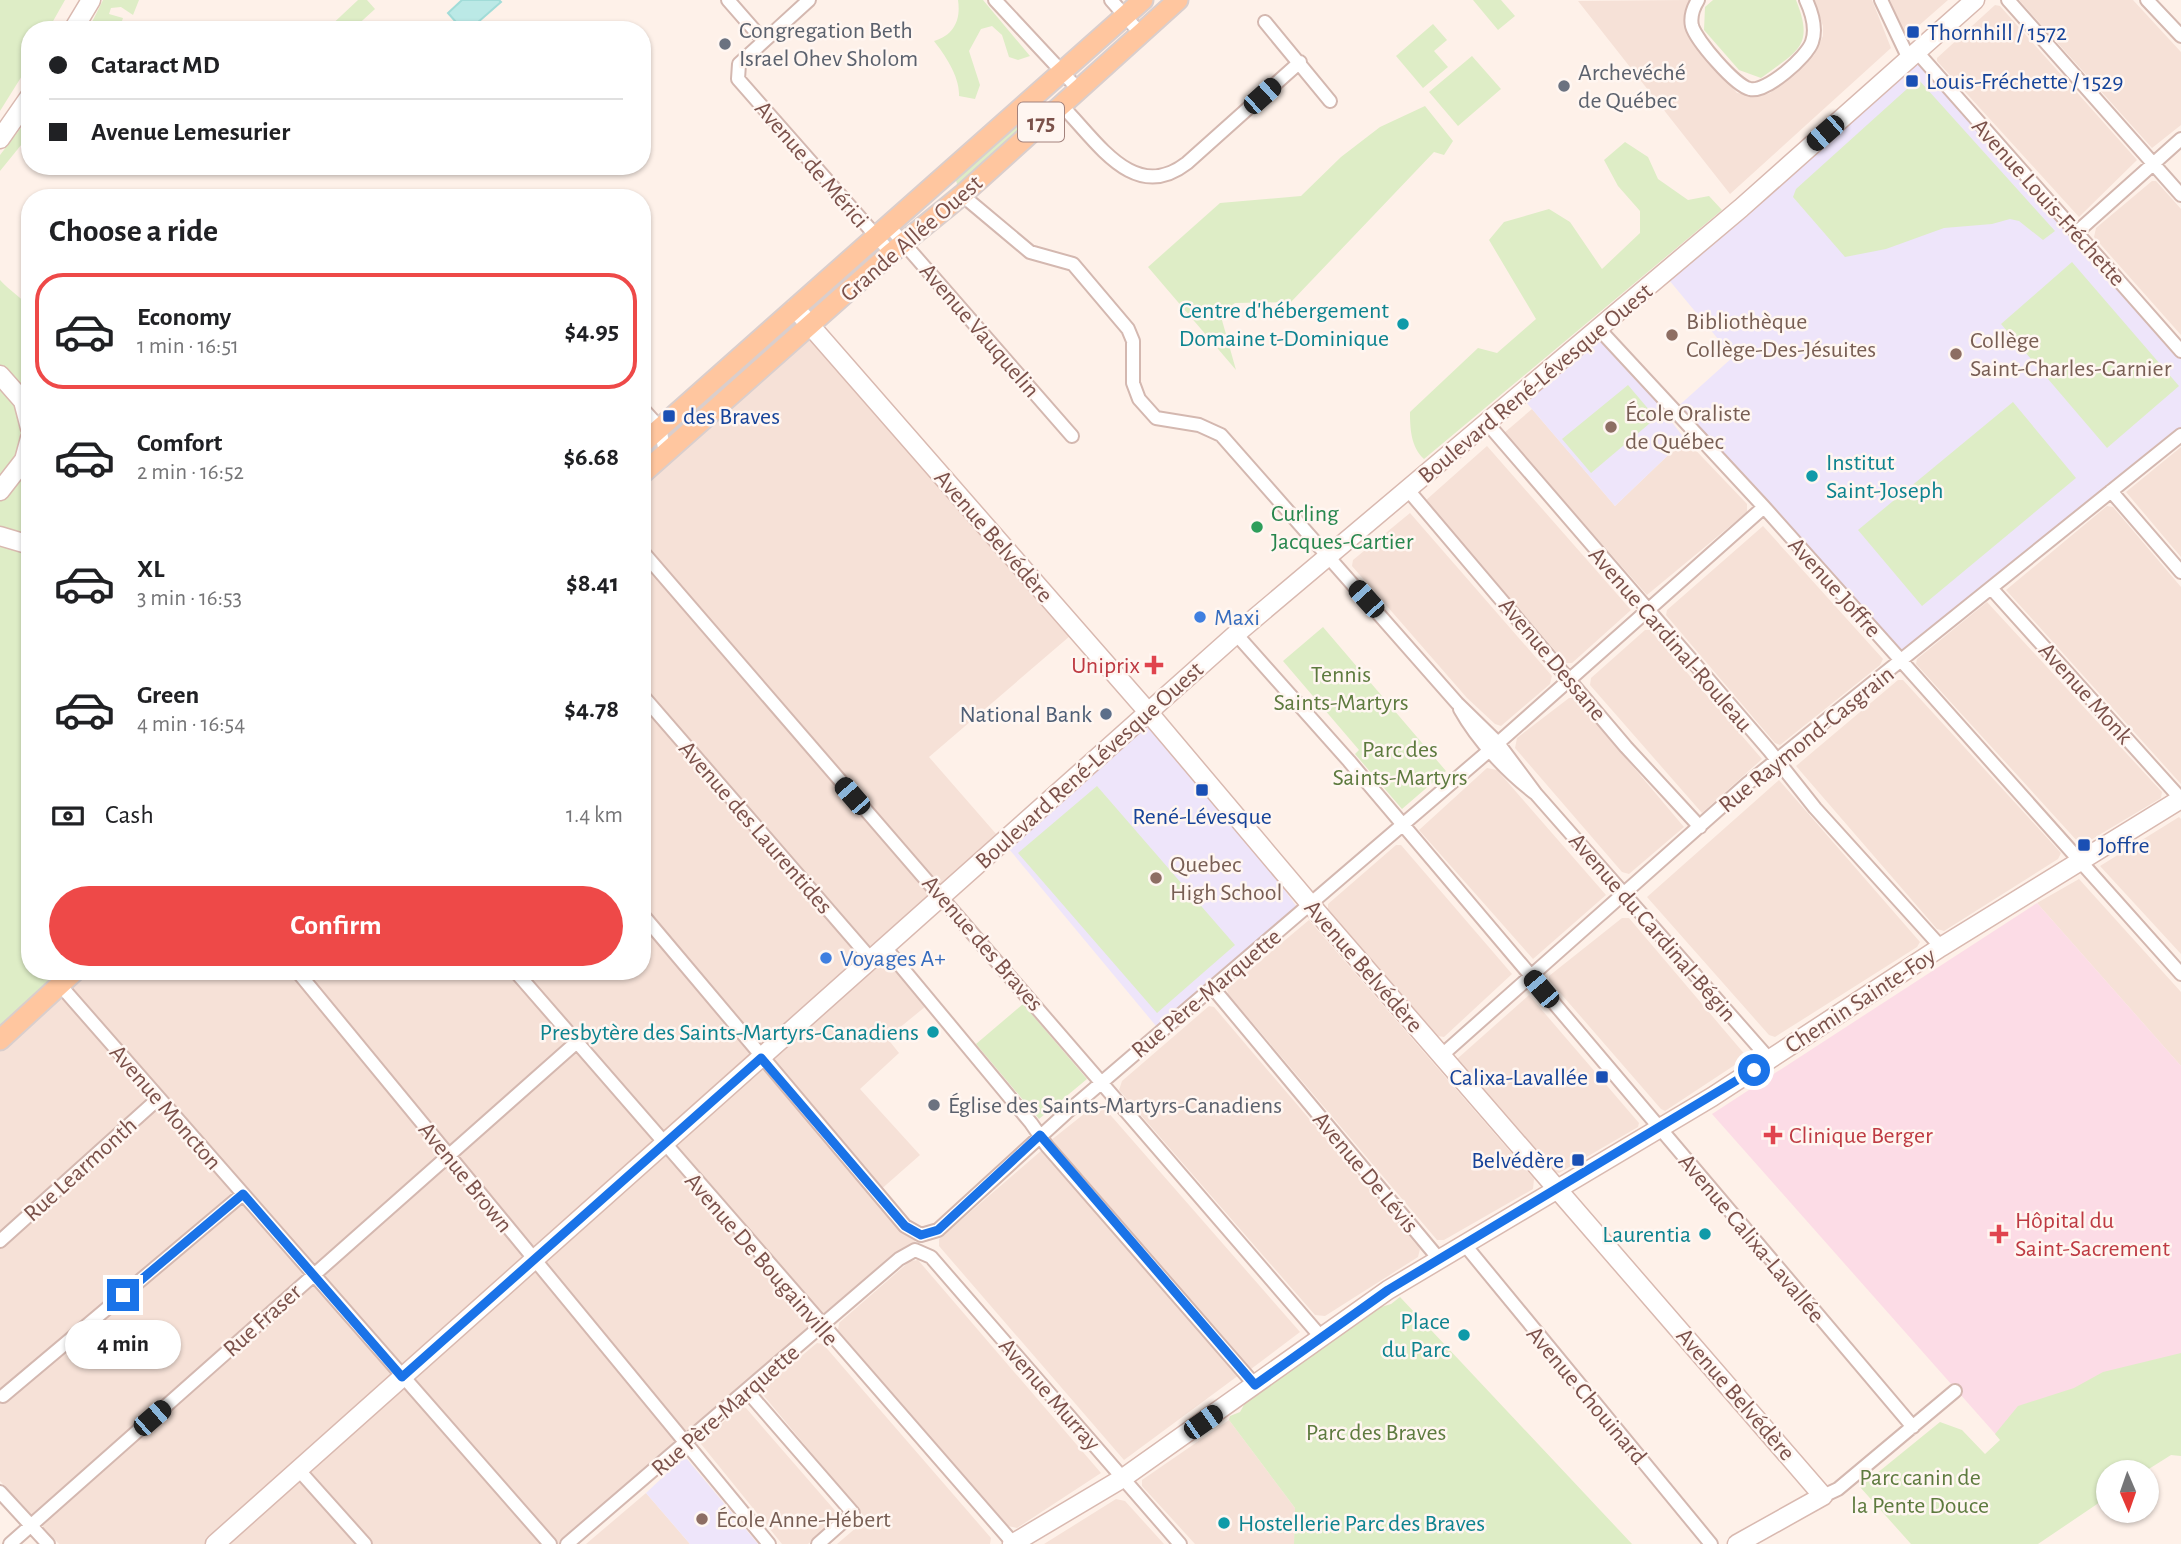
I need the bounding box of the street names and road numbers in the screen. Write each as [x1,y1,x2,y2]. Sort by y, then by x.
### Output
street label: Avenue de Mérici [750,97,873,233]
road number: 175 [1018,102,1064,141]
street label: Avenue Louis-Fréchette [1967,114,2129,291]
street label: Grande Allée Ouest [836,171,987,307]
street label: Avenue Vauquelin [915,259,1044,402]
street label: Boulevard René-Lévesque Ouest [1414,279,1657,488]
street label: Avenue Belvédère [930,466,1057,607]
street label: Avenue Joffre [1783,533,1885,642]
street label: Avenue Cardinal-Rouleau [1584,543,1757,737]
street label: Avenue Dessane [1494,594,1610,726]
street label: Avenue Monk [2034,638,2137,749]
street label: Boulevard René-Lévesque Ouest [969,655,1209,875]
street label: Rue Raymond-Casgrain [1714,662,1899,818]
street label: Avenue des Laurentides [674,737,837,919]
street label: Avenue du Cardinal-Bégin [1564,829,1740,1027]
street label: Avenue des Braves [917,871,1047,1016]
street label: Avenue Belvédère [1300,896,1427,1037]
street label: Rue Père-Marquette [1127,925,1286,1063]
street label: Chemin Sainte-Foy [1781,943,1940,1058]
street label: Avenue Moncton [105,1041,226,1175]
street label: Avenue De Lévis [1308,1107,1423,1238]
street label: Rue Learmonth [20,1113,142,1226]
street label: Avenue Brown [414,1118,517,1237]
street label: Avenue Calixa-Lavallée [1674,1150,1829,1328]
street label: Avenue De Bougainville [680,1169,843,1351]
street label: Rue Fraser [219,1280,307,1362]
street label: Avenue Chouinard [1522,1322,1651,1469]
street label: Avenue Belvédère [1672,1324,1799,1465]
street label: Avenue Murray [994,1334,1104,1456]
street label: Rue Père-Marquette [647,1340,804,1481]

